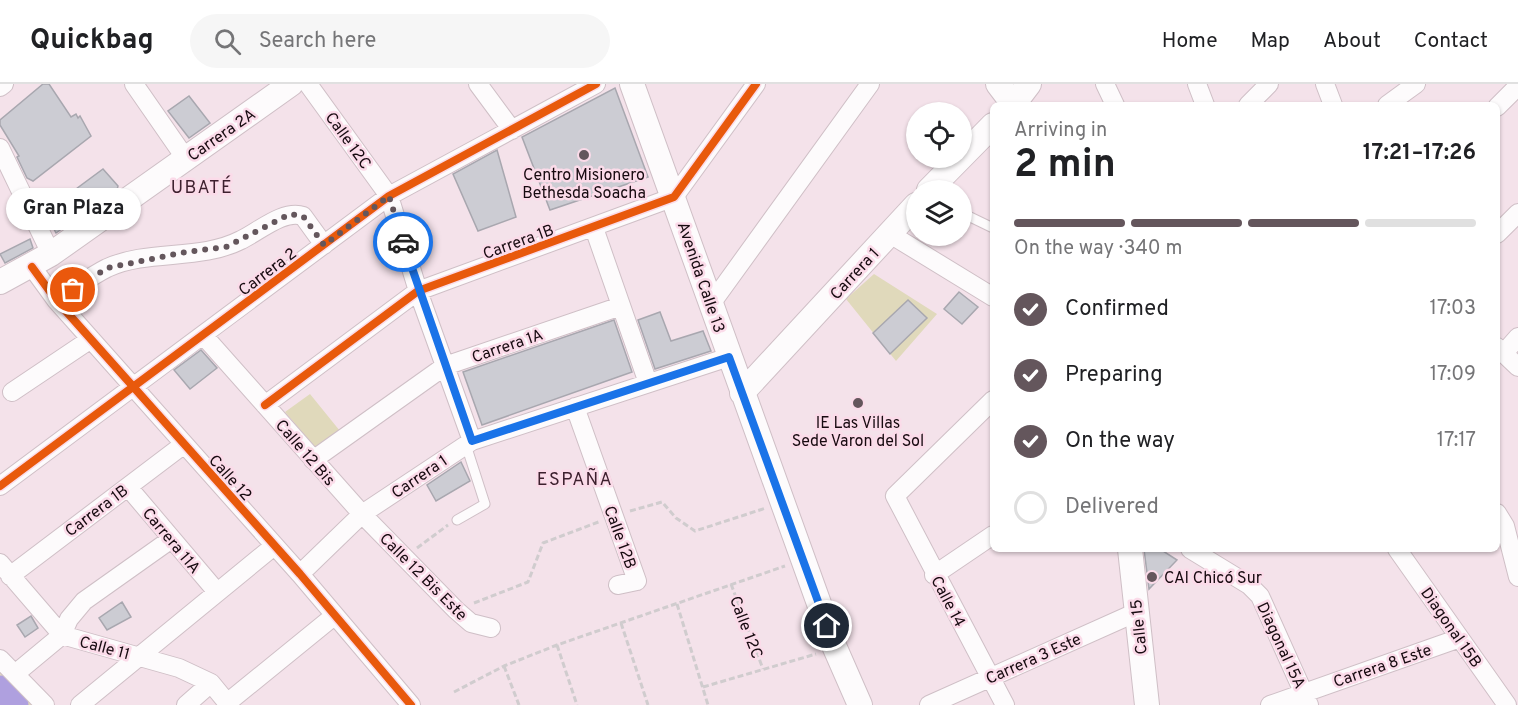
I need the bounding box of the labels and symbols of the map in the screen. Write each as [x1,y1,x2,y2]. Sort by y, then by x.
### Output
street label: Carrera 2A [184,105,260,166]
street label: Calle 12C [320,109,375,174]
marker: Centro Misionero Bethesda Soacha [577,148,591,162]
place label: Centro Misionero Bethesda Soacha [522,166,646,204]
district label: UBATÉ [171,175,233,200]
callout: Gran Plaza [5,188,140,230]
courier [373,212,433,272]
street label: Avenida Calle 13 [672,219,728,336]
street label: Carrera 1B [480,221,557,265]
street label: Carrera 2 [235,244,301,301]
street label: Carrera 1 [826,244,885,305]
pin [47,264,98,315]
street label: Carrera 1A [469,325,546,368]
marker: IE Las Villas Sede Varon del Sol [851,396,865,410]
place label: IE Las Villas Sede Varon del Sol [792,414,924,452]
street label: Calle 12 Bis [270,416,339,490]
street label: Calle 12 [204,451,255,506]
street label: Carrera 1 [388,452,452,504]
district label: ESPAÑA [537,467,613,492]
street label: Carrera 1B [62,481,133,542]
street label: Calle 12B [598,503,640,572]
street label: Carrera 11A [137,504,204,578]
street label: Calle 12 Bis Este [375,529,471,625]
place label: CAI Chicó Sur [1164,569,1262,589]
marker: CAI Chicó Sur [1145,570,1159,584]
street label: Calle 14 [925,573,969,631]
street label: Diagonal 15B [1415,584,1485,672]
street label: Calle 12C [724,593,766,662]
street label: Calle 15 [1127,598,1153,655]
street label: Diagonal 15A [1251,599,1309,692]
pin [801,600,852,651]
street label: Carrera 3 Este [983,630,1085,690]
street label: Calle 11 [77,633,132,665]
street label: Carrera 8 Este [1331,641,1434,693]

